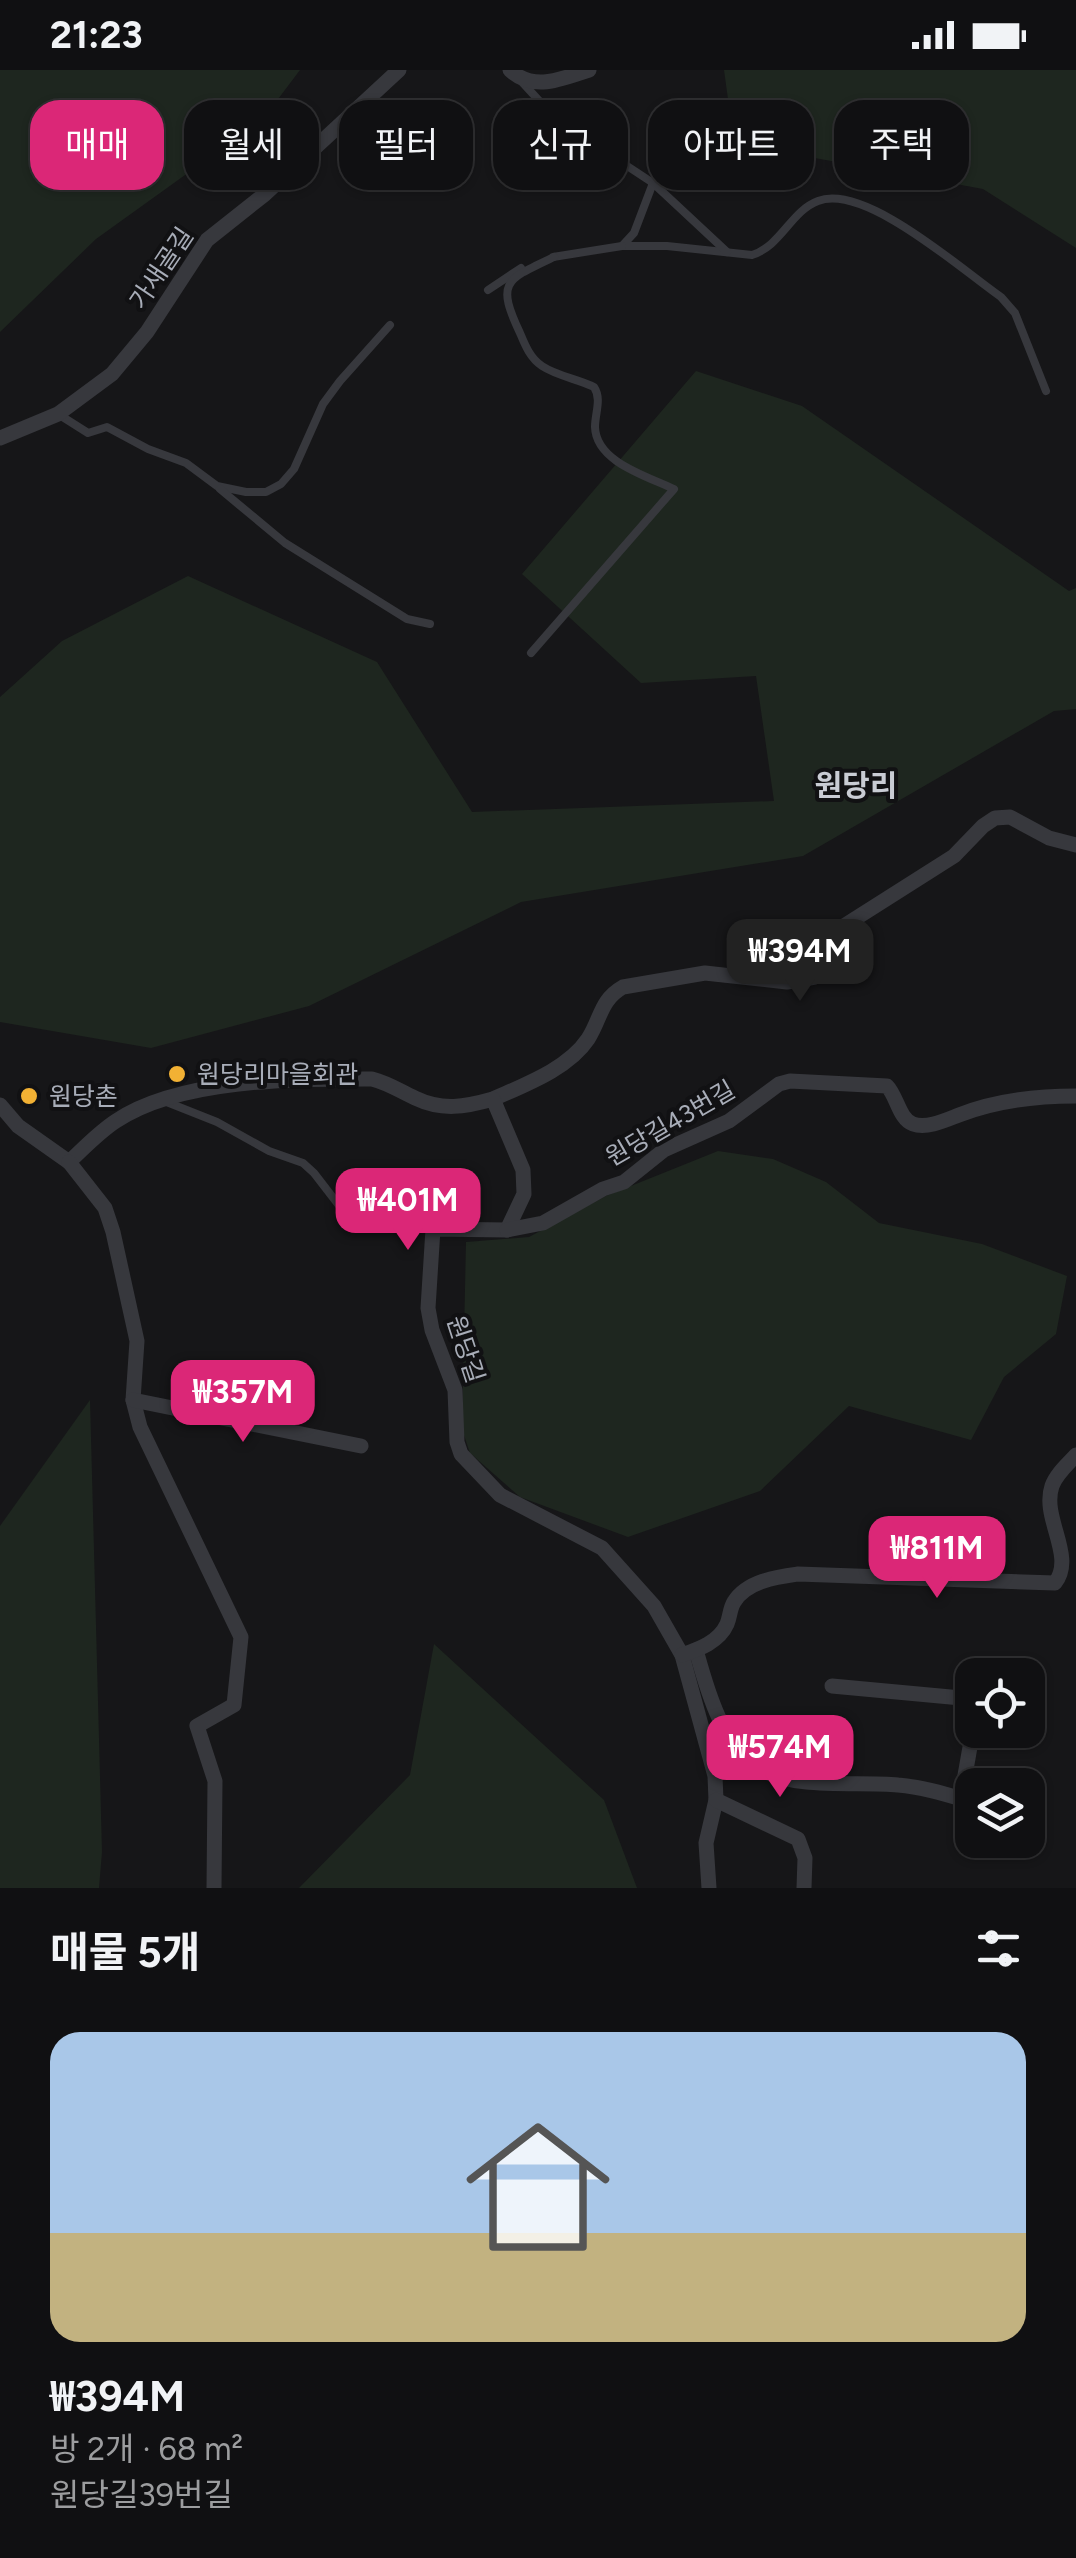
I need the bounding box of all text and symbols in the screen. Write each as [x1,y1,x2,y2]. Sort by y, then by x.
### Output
text: 21:23 [50,12,143,58]
chip: 매매 [30,100,164,190]
chip: 월세 [184,100,319,190]
chip: 필터 [339,100,473,190]
chip: 신규 [493,100,628,190]
chip: 아파트 [648,100,814,190]
chip: 주택 [834,100,969,190]
street label: 가새골길 [123,221,199,315]
district label: 원당리 [815,767,897,804]
pin: ₩394M [730,919,870,1004]
text: ₩394M [749,932,851,970]
place label: 원당리마을회관 [197,1059,358,1089]
marker: 원당리마을회관 [166,1063,188,1085]
street label: 원당길43번길 [600,1074,740,1172]
place label: 원당촌 [49,1081,118,1111]
marker: 원당촌 [18,1085,40,1107]
pin: ₩401M [338,1168,478,1253]
text: ₩401M [358,1181,458,1219]
street label: 원당길 [441,1312,491,1386]
pin: ₩357M [173,1360,313,1445]
text: ₩357M [193,1373,293,1411]
pin: ₩811M [867,1516,1007,1601]
text: ₩811M [891,1529,983,1567]
map controls [955,1658,1045,1858]
button: locate [955,1658,1045,1748]
pin: ₩574M [710,1715,850,1800]
text: ₩574M [729,1728,831,1766]
button: layers [955,1768,1045,1858]
icon: filters [971,1921,1026,1976]
text: 매물 5개 [50,1927,200,1978]
icon: home [448,2097,628,2277]
text: ₩394M [50,2371,185,2422]
text: 방 2개 · 68 m² [50,2430,243,2468]
text: 원당길39번길 [50,2476,233,2514]

